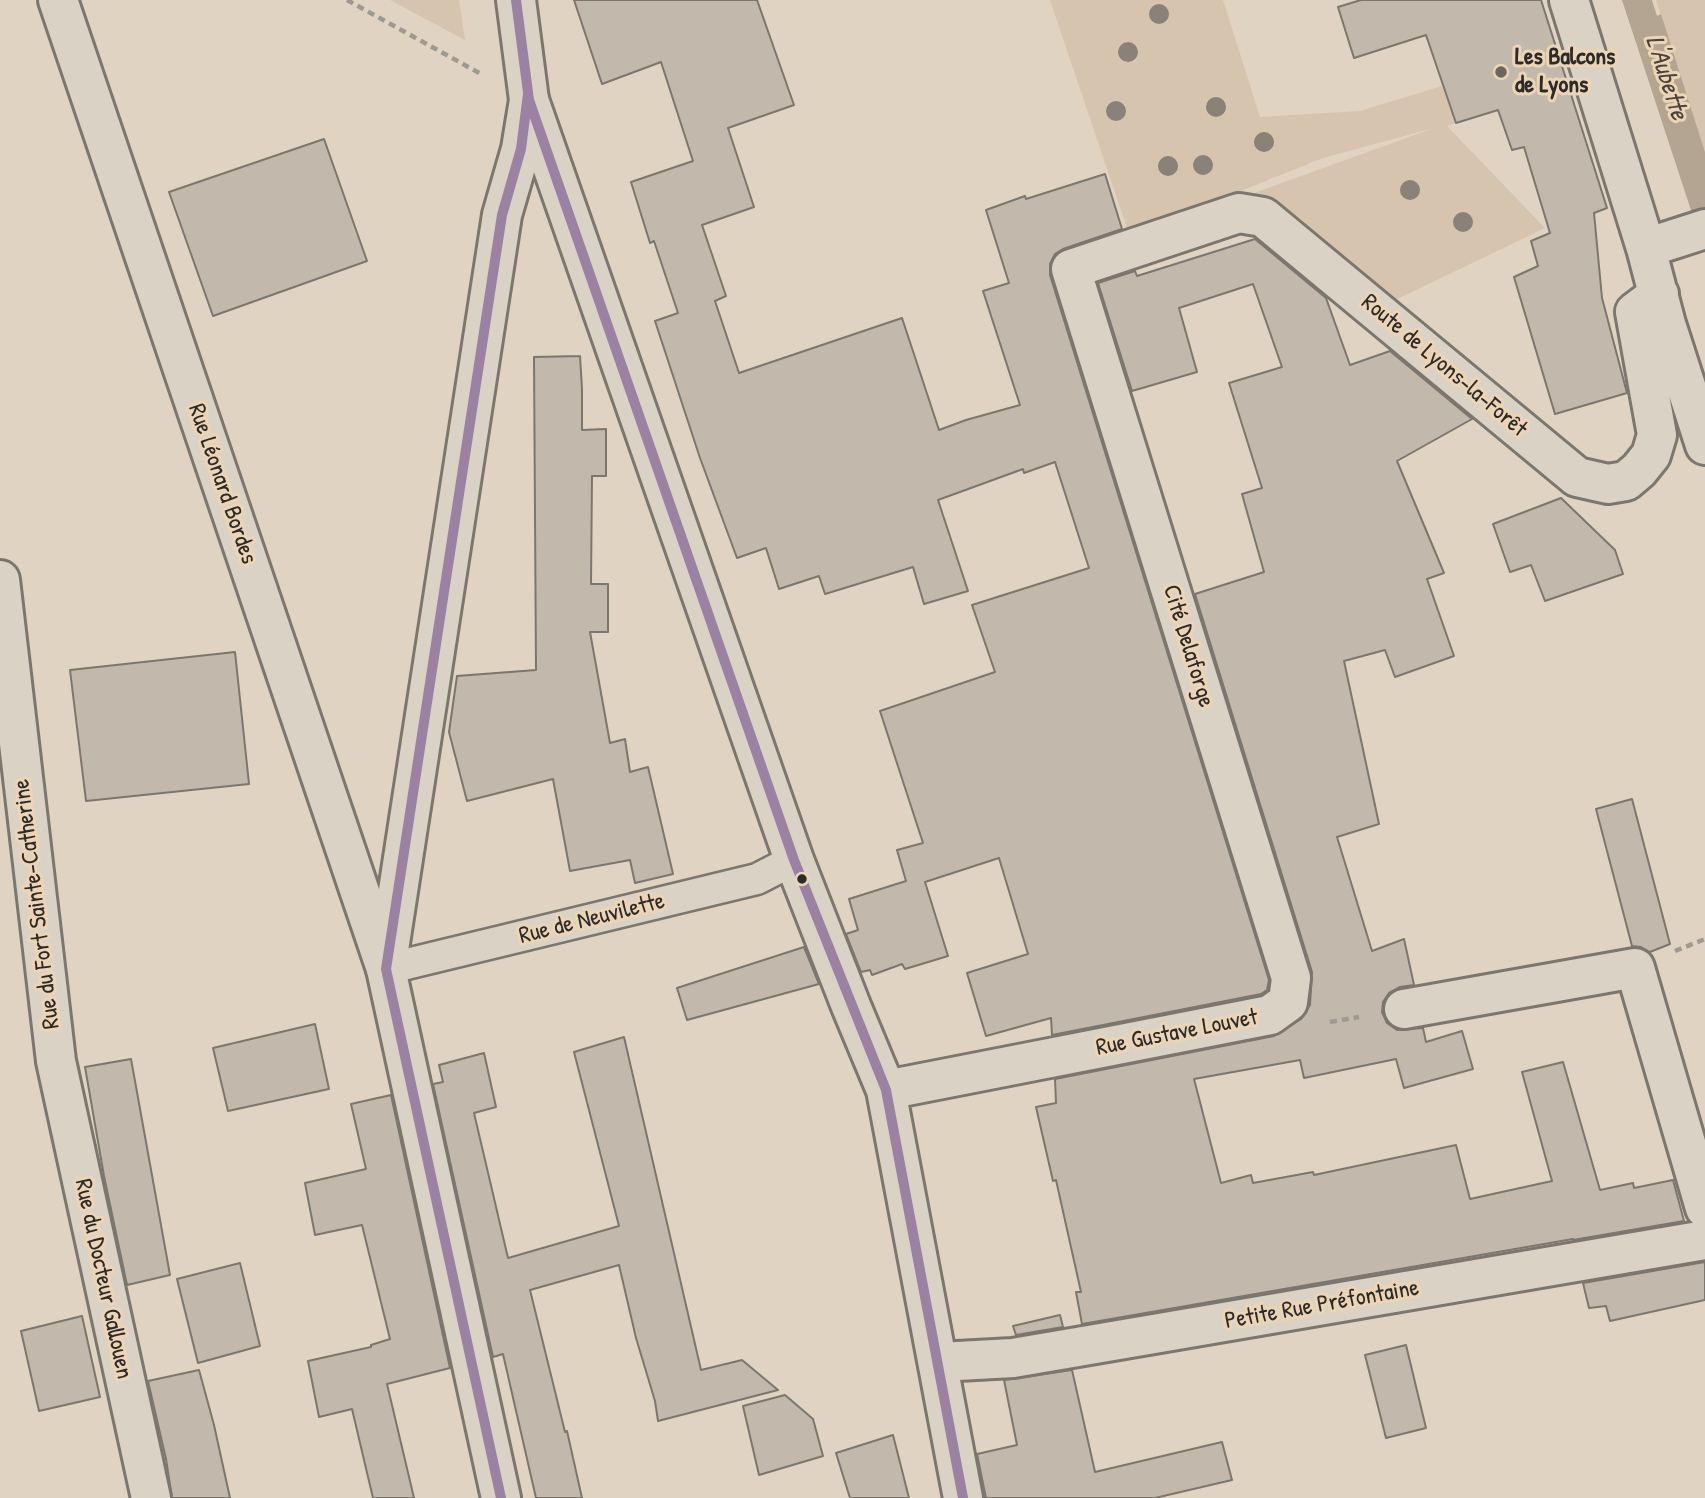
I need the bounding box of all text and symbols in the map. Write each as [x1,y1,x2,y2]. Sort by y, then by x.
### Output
water label: L'Aubette [1638,32,1694,124]
place label: Les Balcons de Lyons [1515,44,1615,100]
marker: Les Balcons de Lyons [1493,64,1509,80]
street label: Route de Lyons-la-Forêt [1355,288,1533,444]
street label: Rue Léonard Bordes [181,400,263,568]
street label: Cité Delaforge [1156,581,1220,711]
street label: Rue du Fort Sainte-Catherine [7,778,67,1030]
unlabelled marker [795,872,809,886]
street label: Rue de Neuvilette [516,887,668,951]
street label: Rue Gustave Louvet [1094,1003,1260,1063]
street label: Rue du Docteur Gallouen [68,1176,138,1382]
street label: Petite Rue Préfontaine [1223,1274,1421,1336]

